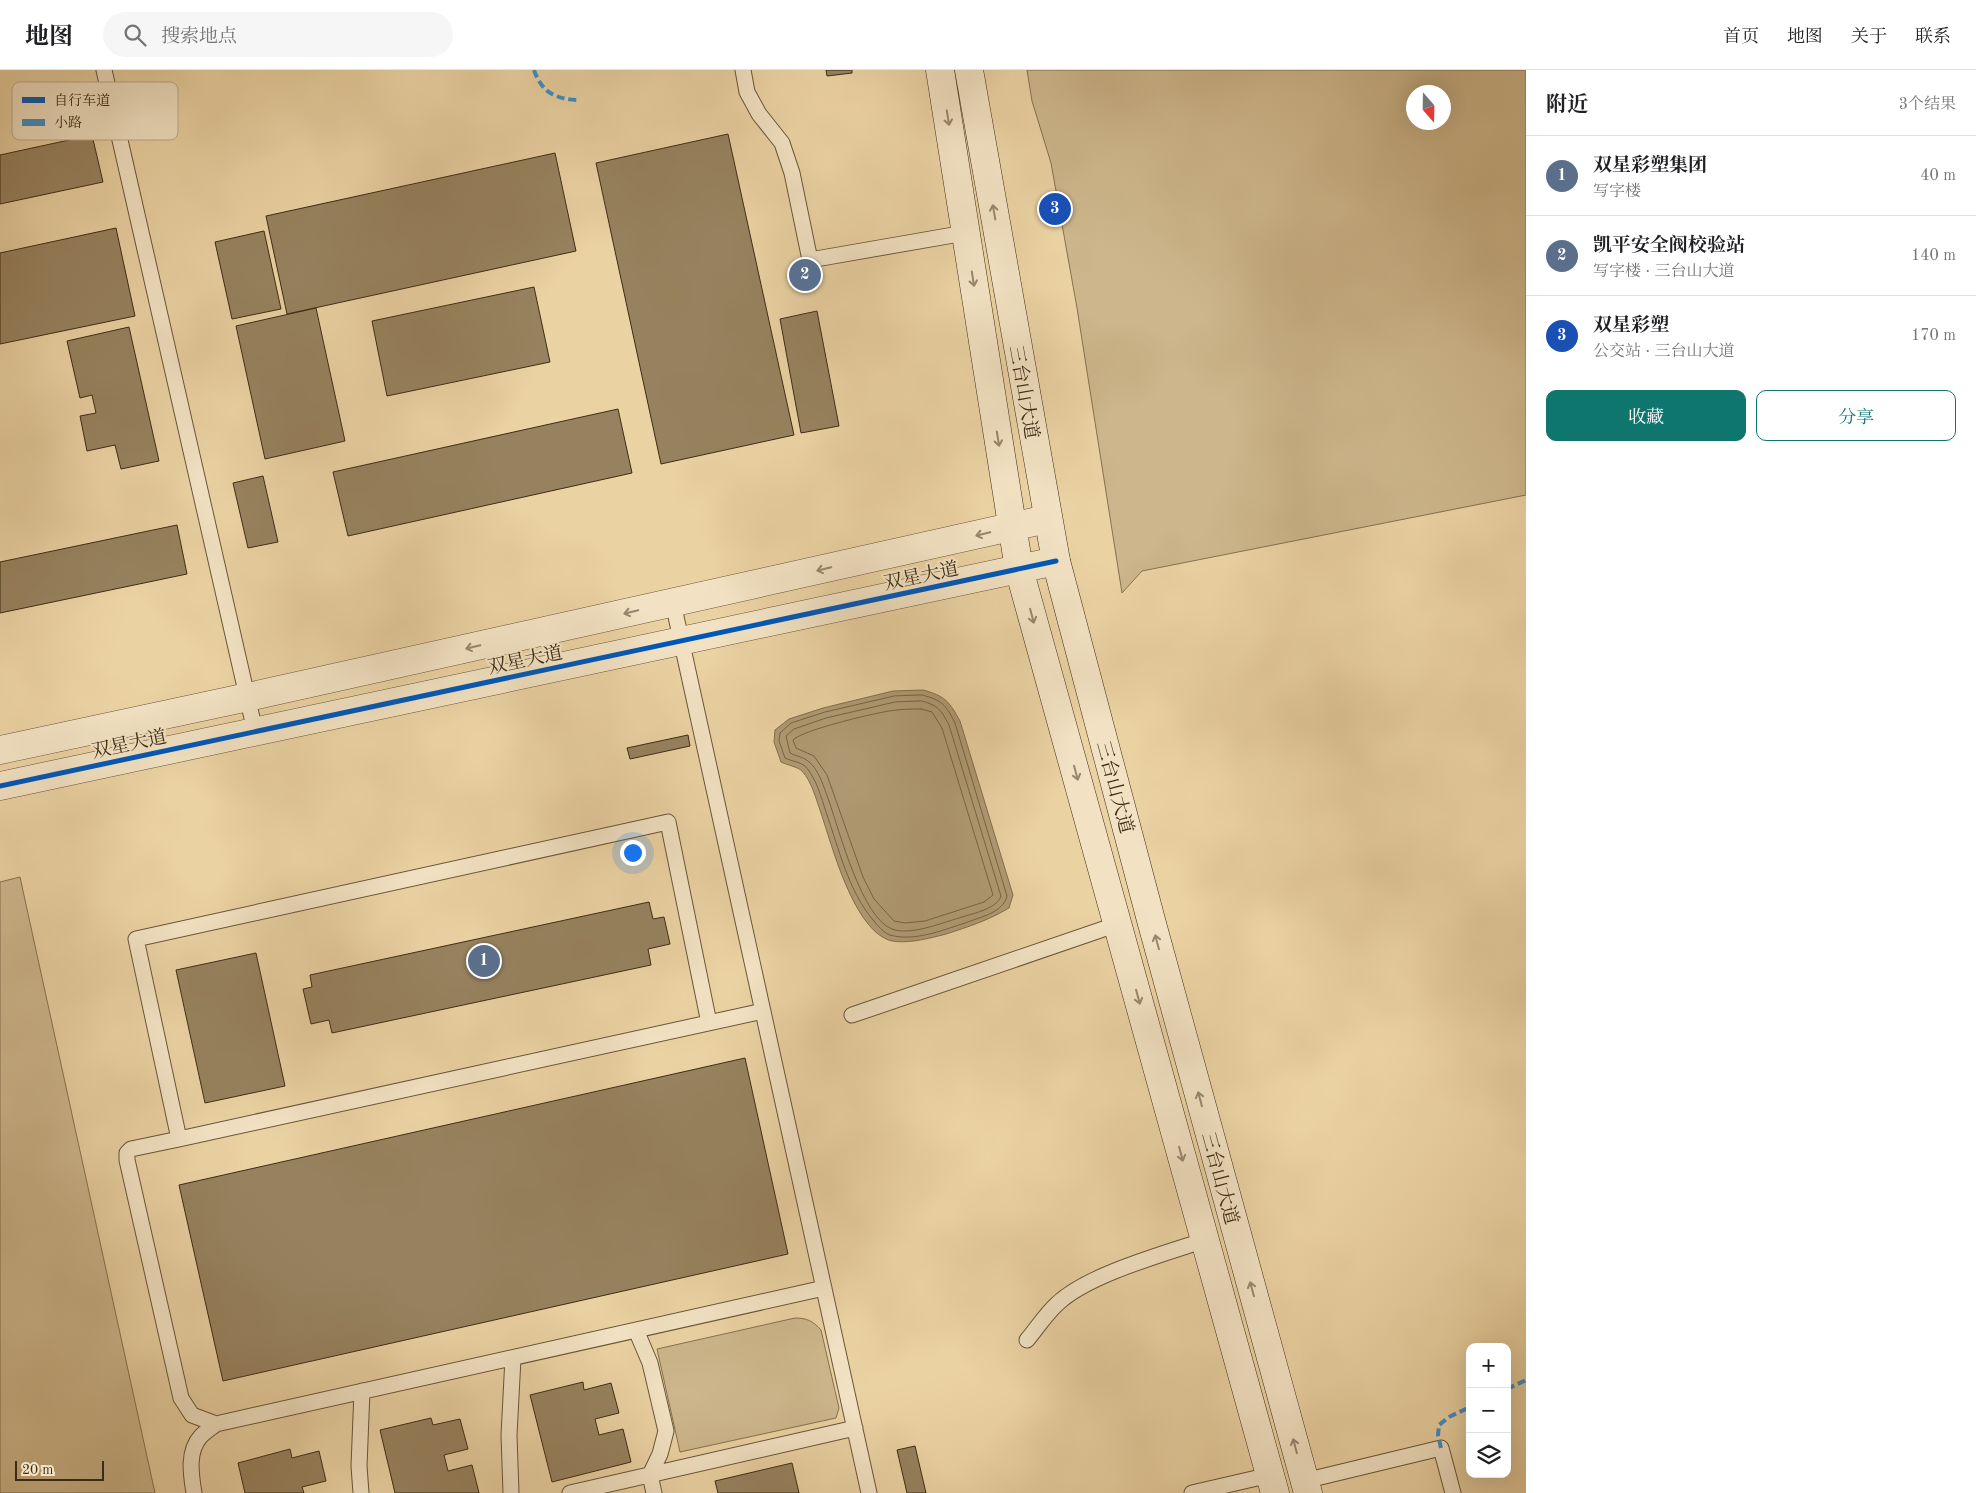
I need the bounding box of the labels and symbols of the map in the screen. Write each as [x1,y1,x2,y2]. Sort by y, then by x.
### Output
legend [12,82,178,140]
north arrow [1406,85,1451,130]
text: 自行车道 [54,93,110,108]
one-way arrow [943,110,953,126]
text: 小路 [54,115,82,130]
pin: 3 [1039,190,1071,228]
one-way arrow [988,205,998,221]
pin: 2 [789,256,821,294]
one-way arrow [968,270,978,286]
street label: 三台山大道 [1005,343,1043,441]
one-way arrow [993,431,1003,447]
one-way arrow [975,530,991,539]
street label: 双星大道 [882,557,961,595]
one-way arrow [816,565,832,574]
one-way arrow [624,608,640,617]
one-way arrow [1028,608,1038,624]
street label: 双星大道 [486,641,565,679]
one-way arrow [465,643,481,652]
street label: 双星大道 [90,725,169,763]
street label: 三台山大道 [1092,739,1138,836]
one-way arrow [1071,765,1081,781]
your location [620,840,646,866]
one-way arrow [1152,934,1161,950]
pin: 1 [468,942,500,980]
one-way arrow [1133,989,1143,1005]
one-way arrow [1194,1091,1204,1107]
street label: 三台山大道 [1197,1130,1243,1227]
one-way arrow [1177,1145,1186,1161]
one-way arrow [1247,1282,1256,1298]
one-way arrow [1289,1438,1299,1454]
scale bar [15,1458,104,1481]

